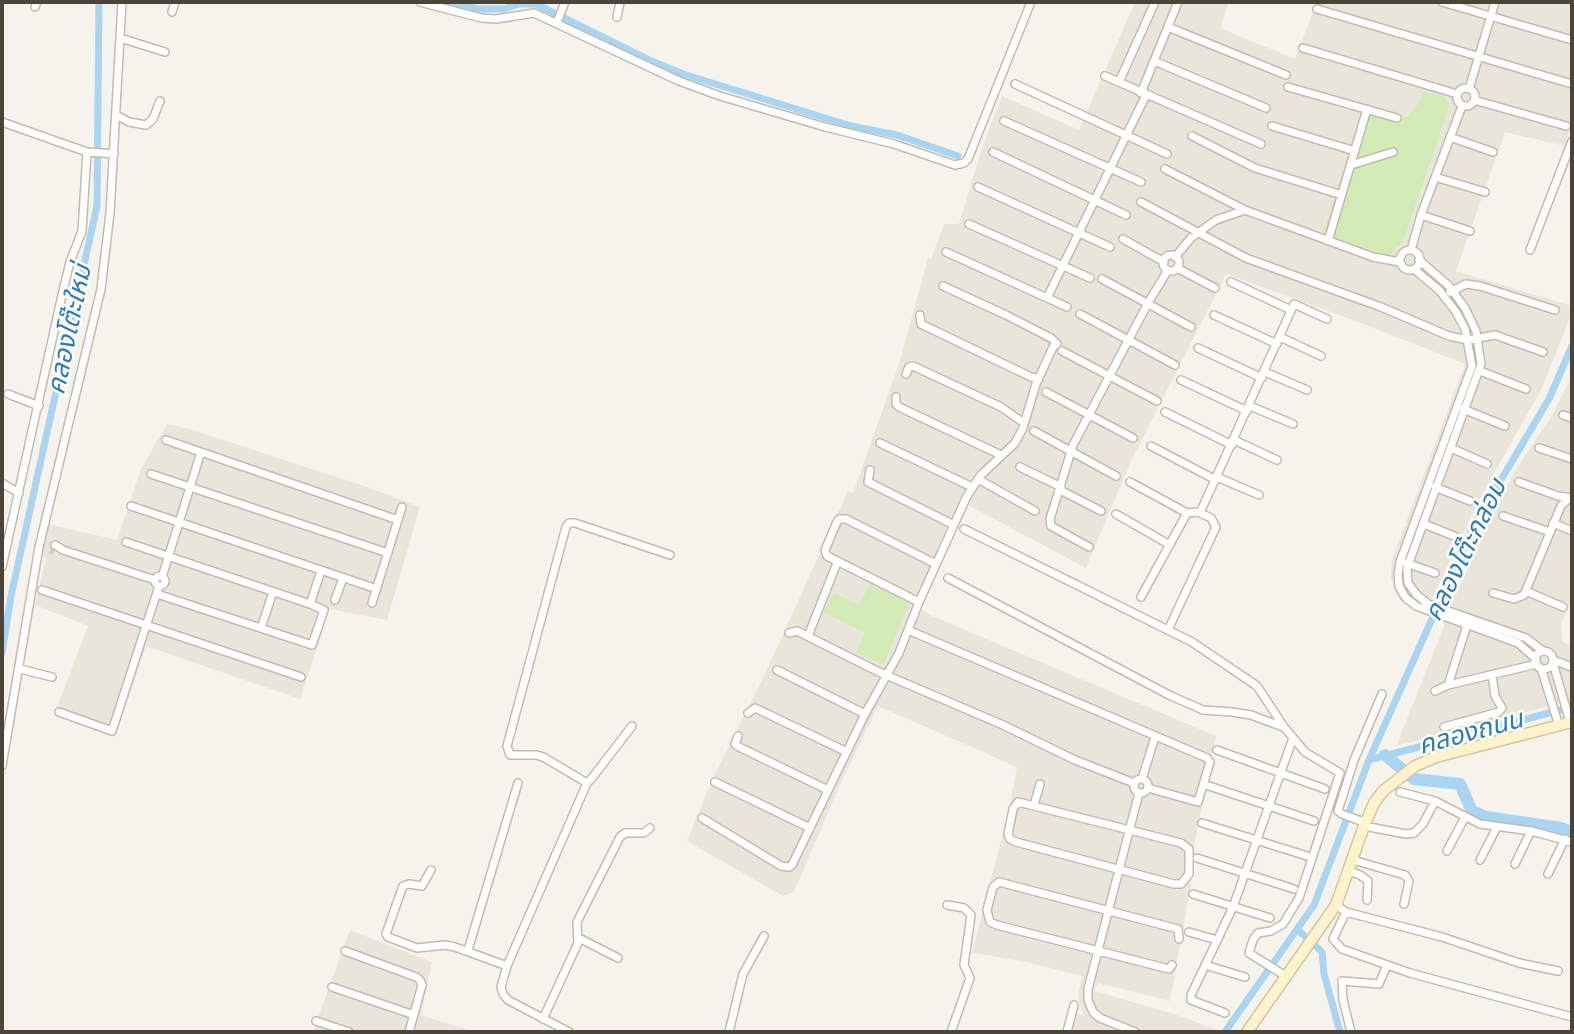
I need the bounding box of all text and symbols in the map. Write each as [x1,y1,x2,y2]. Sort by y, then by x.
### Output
water label: คลองโต๊ะใหม่ [42,262,100,398]
water label: คลองโต๊ะกล่อม [1419,475,1515,627]
water label: คลองถนน [1415,705,1527,763]

